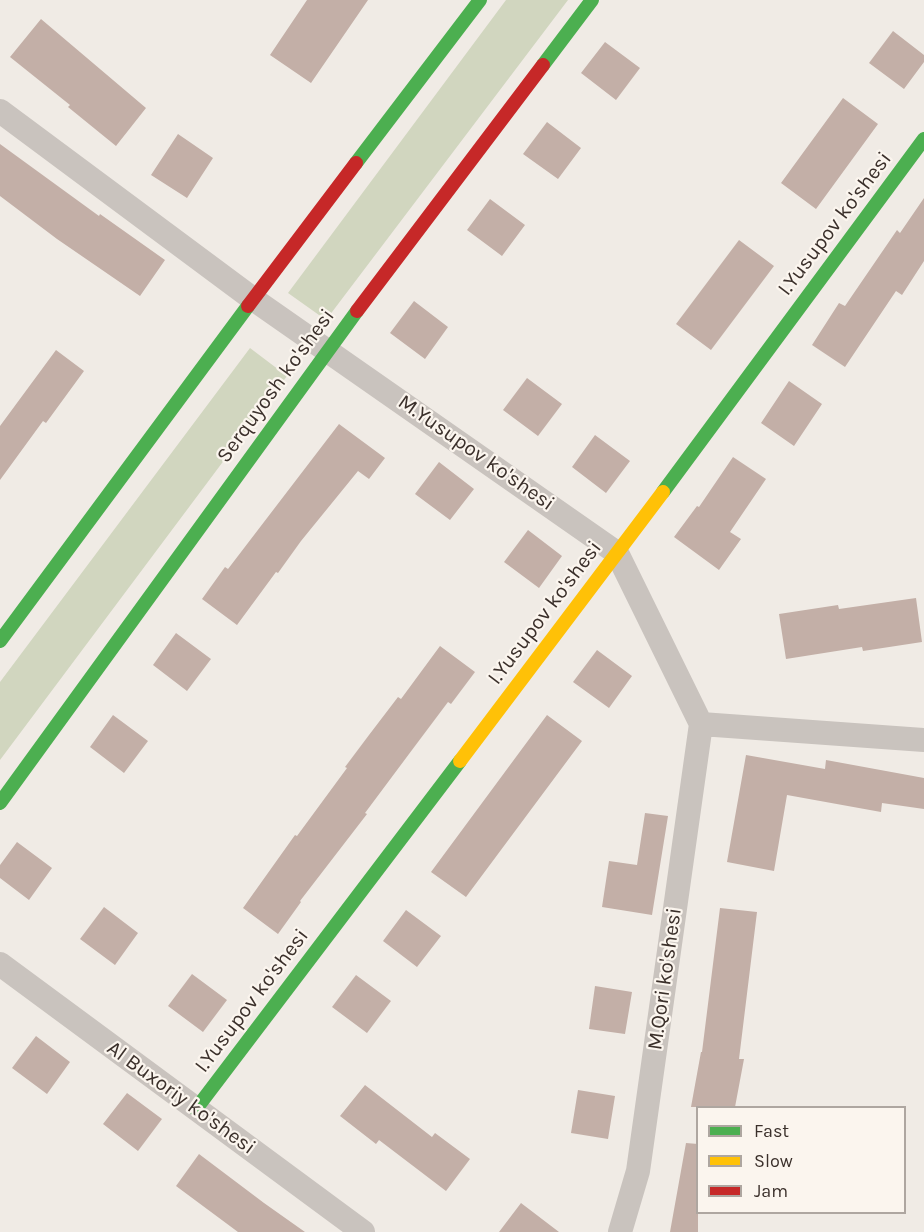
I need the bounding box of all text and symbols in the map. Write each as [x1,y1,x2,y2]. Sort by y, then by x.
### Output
street label: I.Yusupov ko'shesi [773,147,897,301]
street label: Serquyosh ko'shesi [212,304,340,468]
street label: M.Yusupov ko'shesi [393,390,559,516]
street label: I.Yusupov ko'shesi [483,536,607,690]
street label: M.Qori ko'shesi [643,906,687,1052]
street label: I.Yusupov ko'shesi [190,924,314,1078]
street label: Al Buxoriy ko'shesi [102,1036,260,1160]
legend [696,1106,906,1214]
text: Fast [754,1120,789,1142]
text: Slow [754,1150,793,1172]
text: Jam [754,1180,788,1202]

